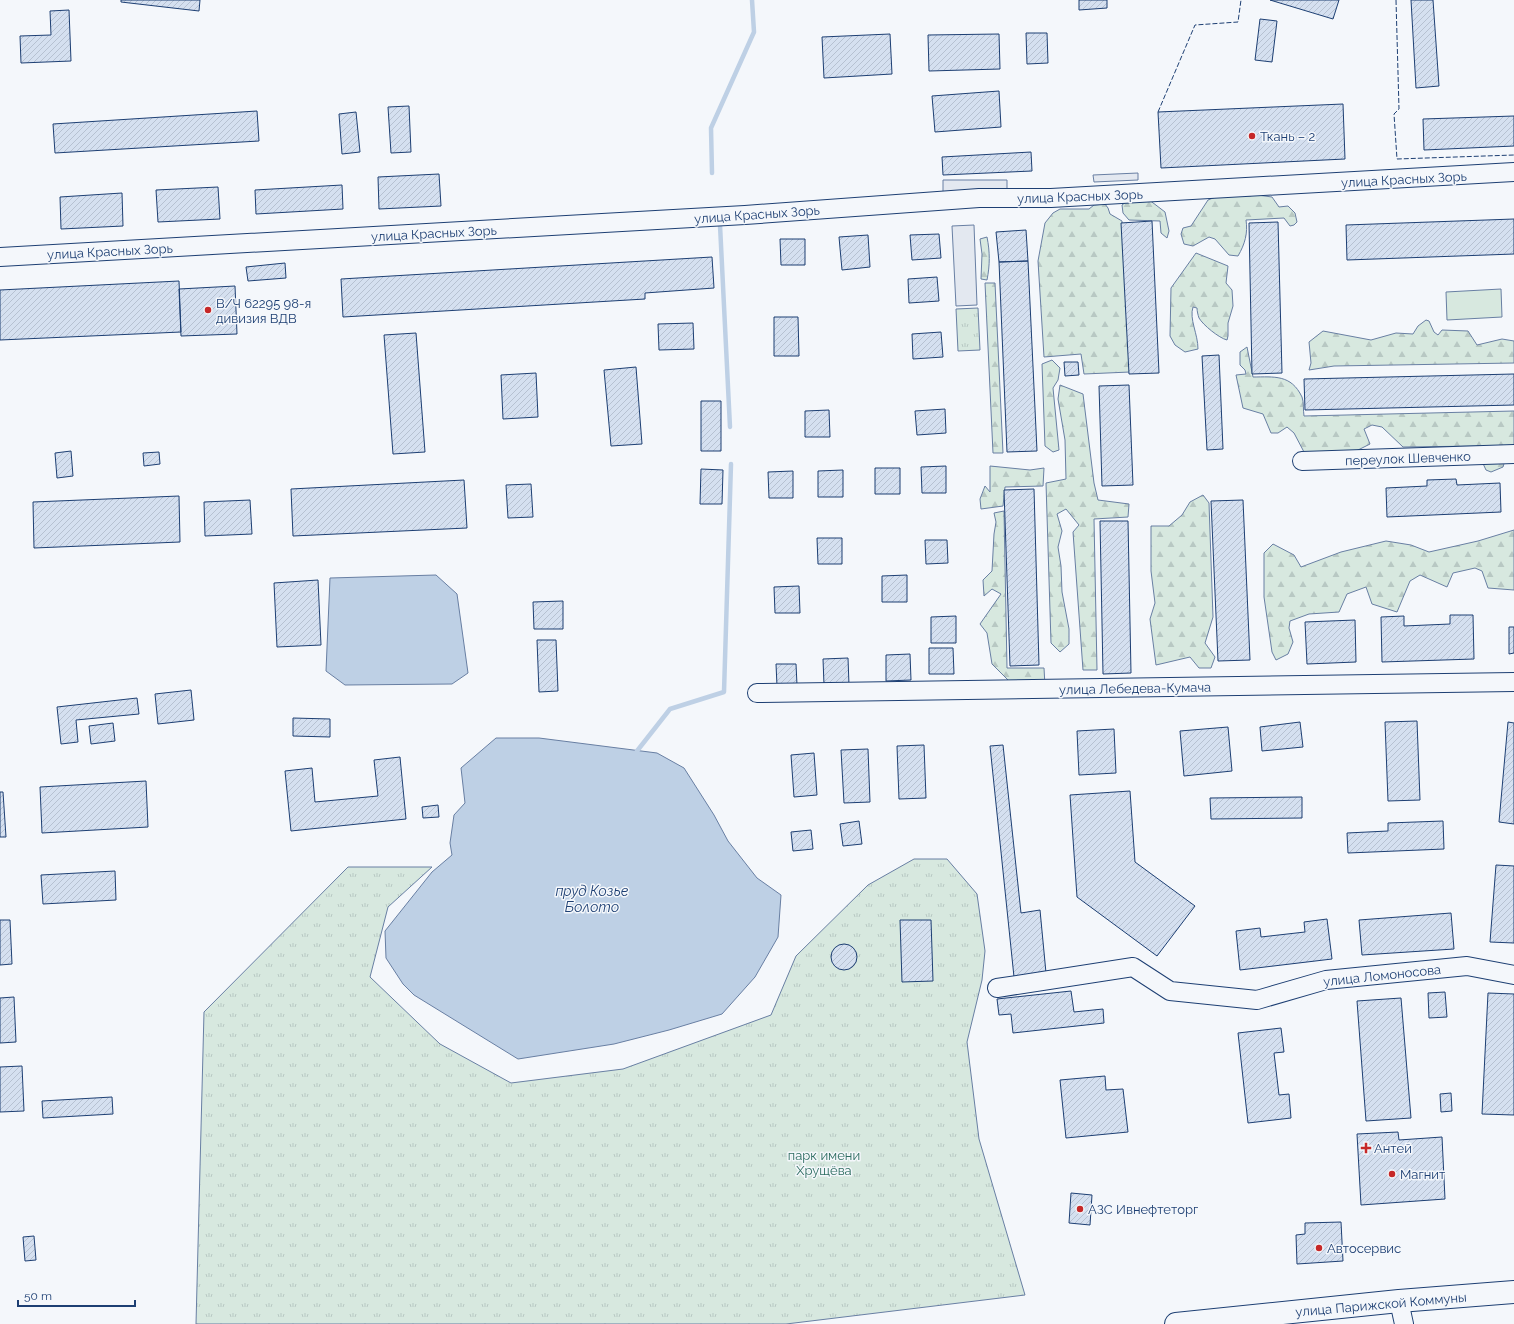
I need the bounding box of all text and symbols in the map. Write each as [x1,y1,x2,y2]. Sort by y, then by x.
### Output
place label: Ткань – 2 [1260,129,1316,144]
marker: Ткань – 2 [1247,131,1257,141]
street label: улица Красных Зорь [1341,169,1467,190]
street label: улица Красных Зорь [1017,187,1143,206]
street label: улица Красных Зорь [694,203,820,226]
street label: улица Красных Зорь [371,223,497,244]
street label: улица Красных Зорь [47,241,173,262]
place label: В/Ч 62295 98-я дивизия ВДВ [216,296,311,326]
marker: В/Ч 62295 98-я дивизия ВДВ [203,305,213,315]
street label: переулок Шевченко [1345,449,1471,468]
street label: улица Лебедева-Кумача [1059,680,1211,697]
water label: пруд Козье Болото [555,883,629,915]
street label: улица Ломоносова [1322,962,1442,989]
place label: Антей [1374,1141,1412,1156]
marker: Антей [1361,1143,1371,1153]
park label: парк имени Хрущёва [788,1148,860,1178]
place label: Магнит [1400,1167,1445,1182]
marker: Магнит [1387,1169,1397,1179]
place label: АЗС Ивнефтеторг [1088,1202,1198,1217]
marker: АЗС Ивнефтеторг [1075,1204,1085,1214]
place label: Автосервис [1327,1241,1401,1256]
marker: Автосервис [1314,1243,1324,1253]
scale bar [18,1282,135,1308]
text: 50 m [24,1289,52,1303]
street label: улица Парижской Коммуны [1295,1290,1467,1319]

